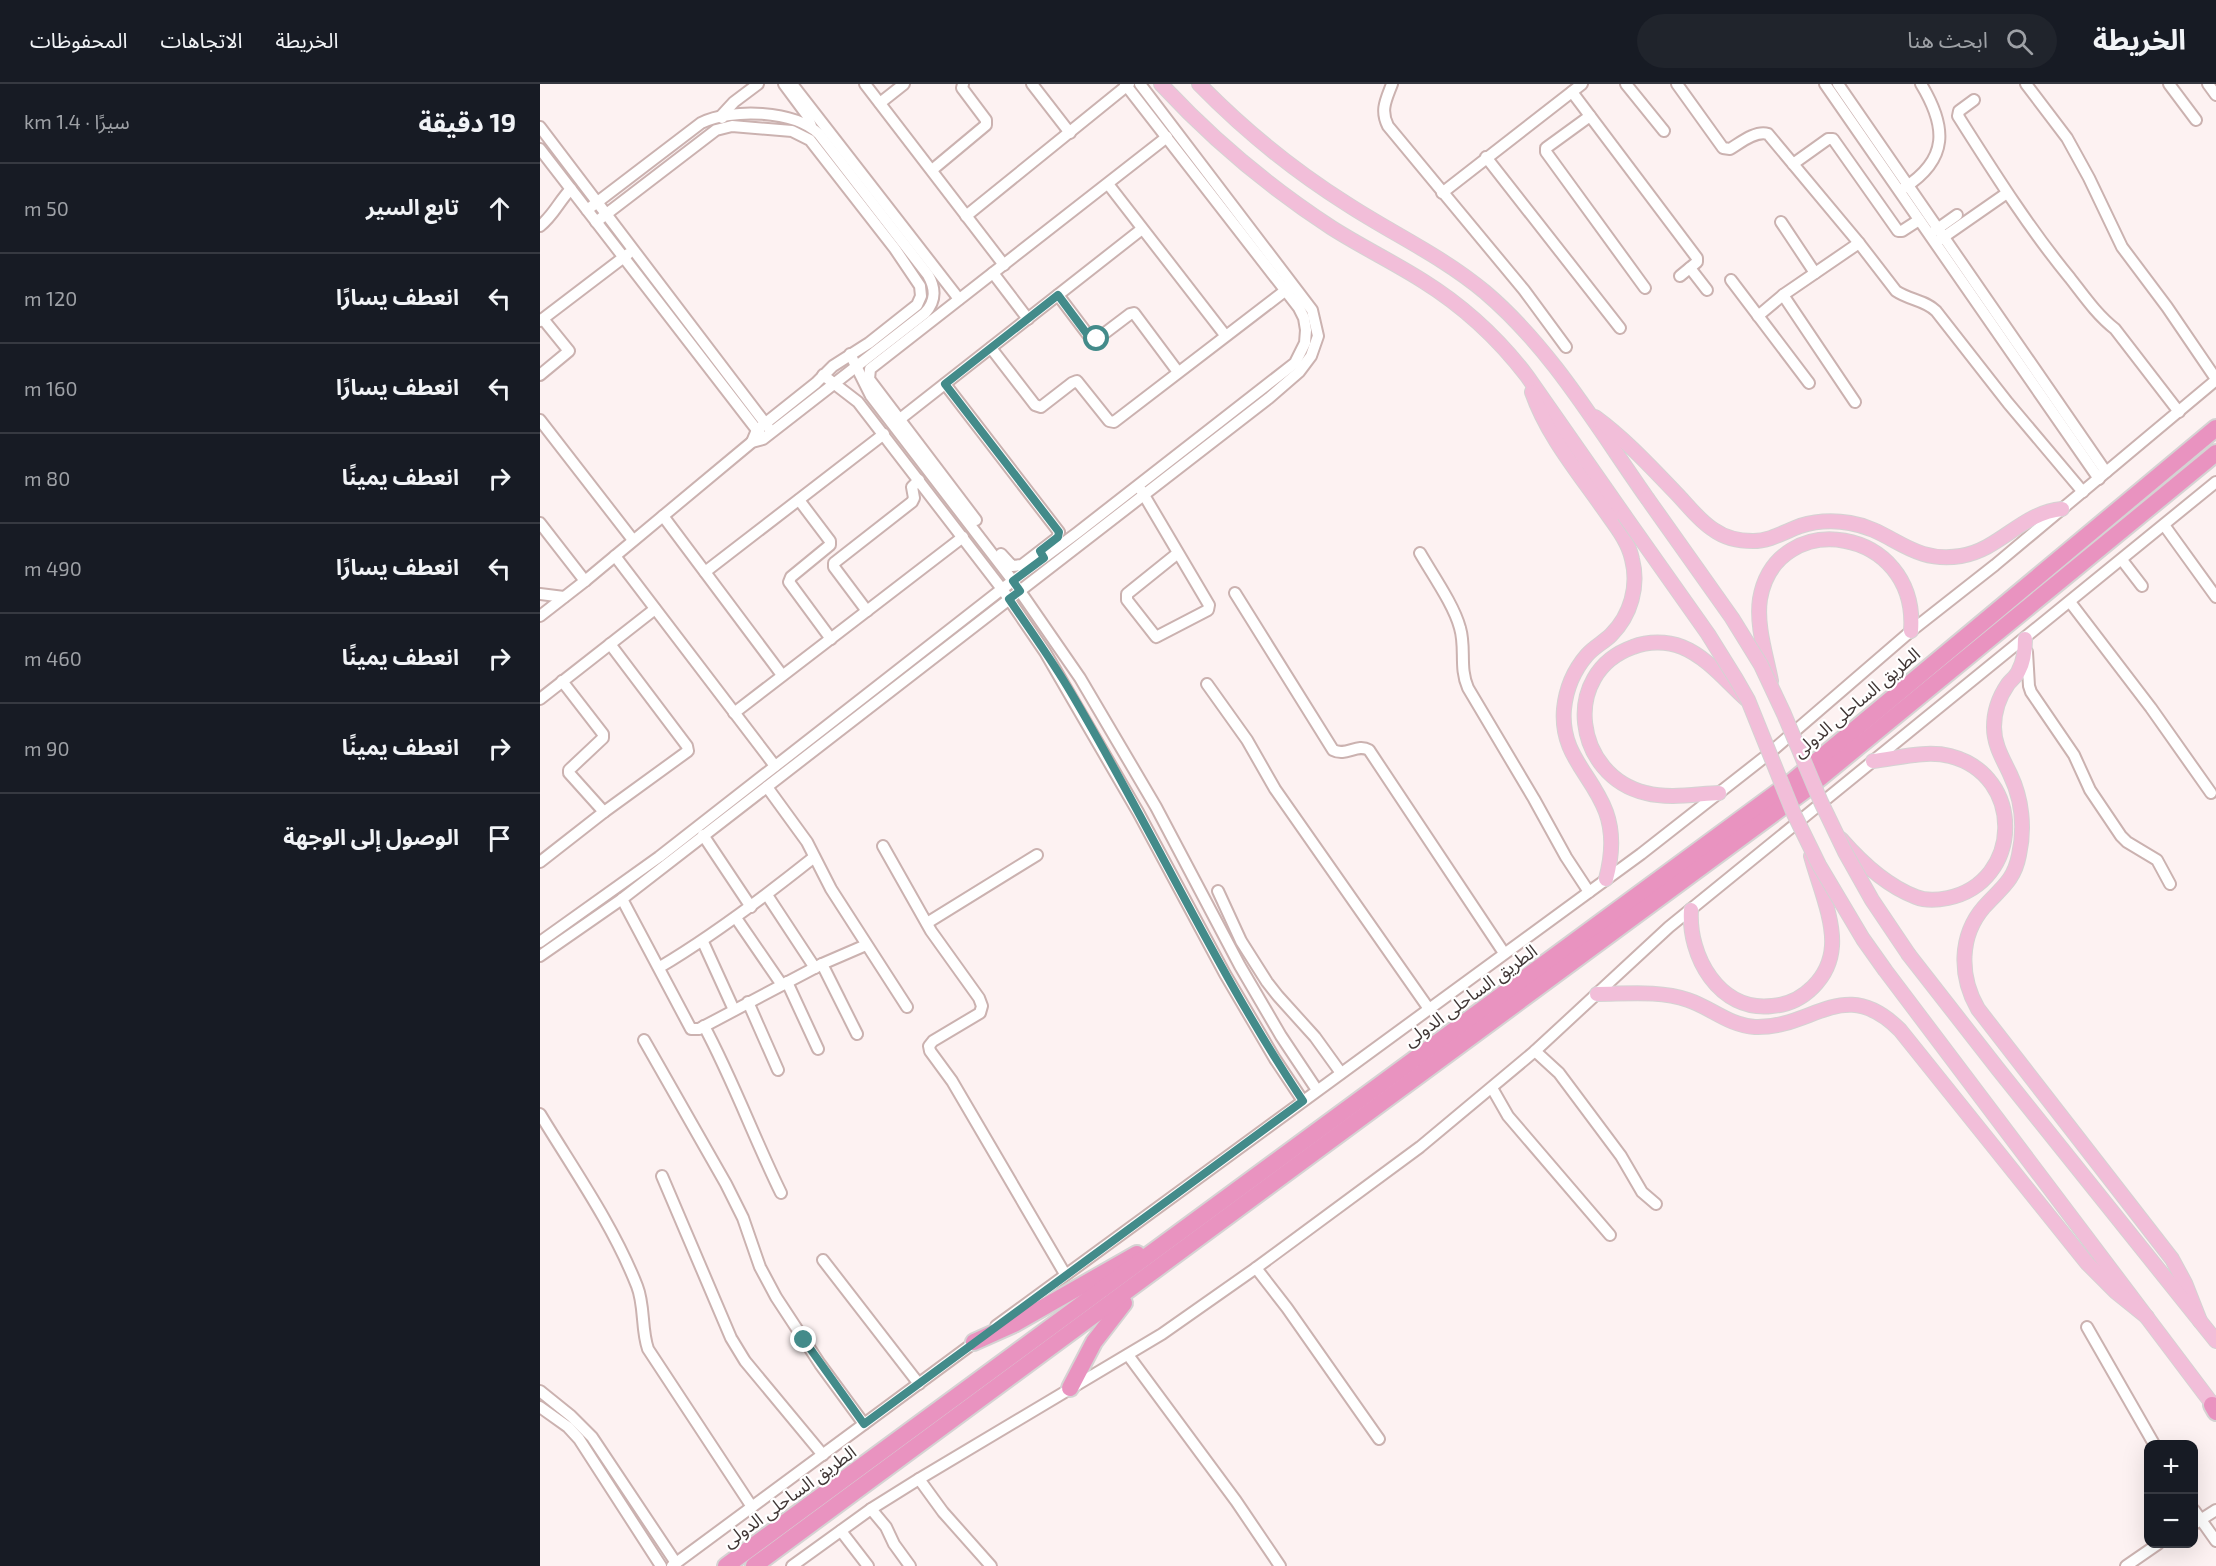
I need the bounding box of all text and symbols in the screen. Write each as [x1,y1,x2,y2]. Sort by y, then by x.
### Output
search box [1637,14,2057,68]
text: الخريطة [2093,22,2186,56]
icon: search [2003,25,2036,58]
text: ابحث هنا [1907,26,1988,52]
text: المحفوظات [30,27,127,52]
text: الاتجاهات [160,27,242,52]
text: الخريطة [275,27,338,52]
text: 19 دقيقة [418,106,516,137]
text: سيرًا · 1.4 km [24,109,130,133]
icon: ahead [483,192,516,225]
text: تابع السير [366,193,459,219]
text: 50 m [24,196,69,220]
icon: left [483,282,516,315]
text: انعطف يسارًا [336,283,459,309]
text: 120 m [24,286,77,310]
route start [1083,325,1109,351]
icon: left [483,372,516,405]
text: انعطف يسارًا [336,373,459,399]
text: 160 m [24,376,77,400]
icon: right [483,462,516,495]
text: انعطف يمينًا [342,463,459,489]
text: 80 m [24,466,70,490]
icon: left [483,552,516,585]
text: انعطف يسارًا [336,553,459,579]
text: 490 m [24,556,82,580]
icon: right [483,642,516,675]
street label: الطريق الساحلى الدولى [1788,642,1925,762]
text: انعطف يمينًا [342,643,459,669]
text: 460 m [24,646,82,670]
icon: right [483,732,516,765]
text: انعطف يمينًا [342,733,459,759]
text: 90 m [24,736,70,760]
icon: arrive [483,822,516,855]
text: الوصول إلى الوجهة [283,823,459,849]
street label: الطريق الساحلى الدولى [1399,939,1542,1052]
route end [790,1326,816,1352]
street label: الطريق الساحلى الدولى [718,1440,861,1553]
map controls [2144,1440,2198,1548]
button: + [2144,1440,2198,1494]
button: − [2144,1494,2198,1548]

